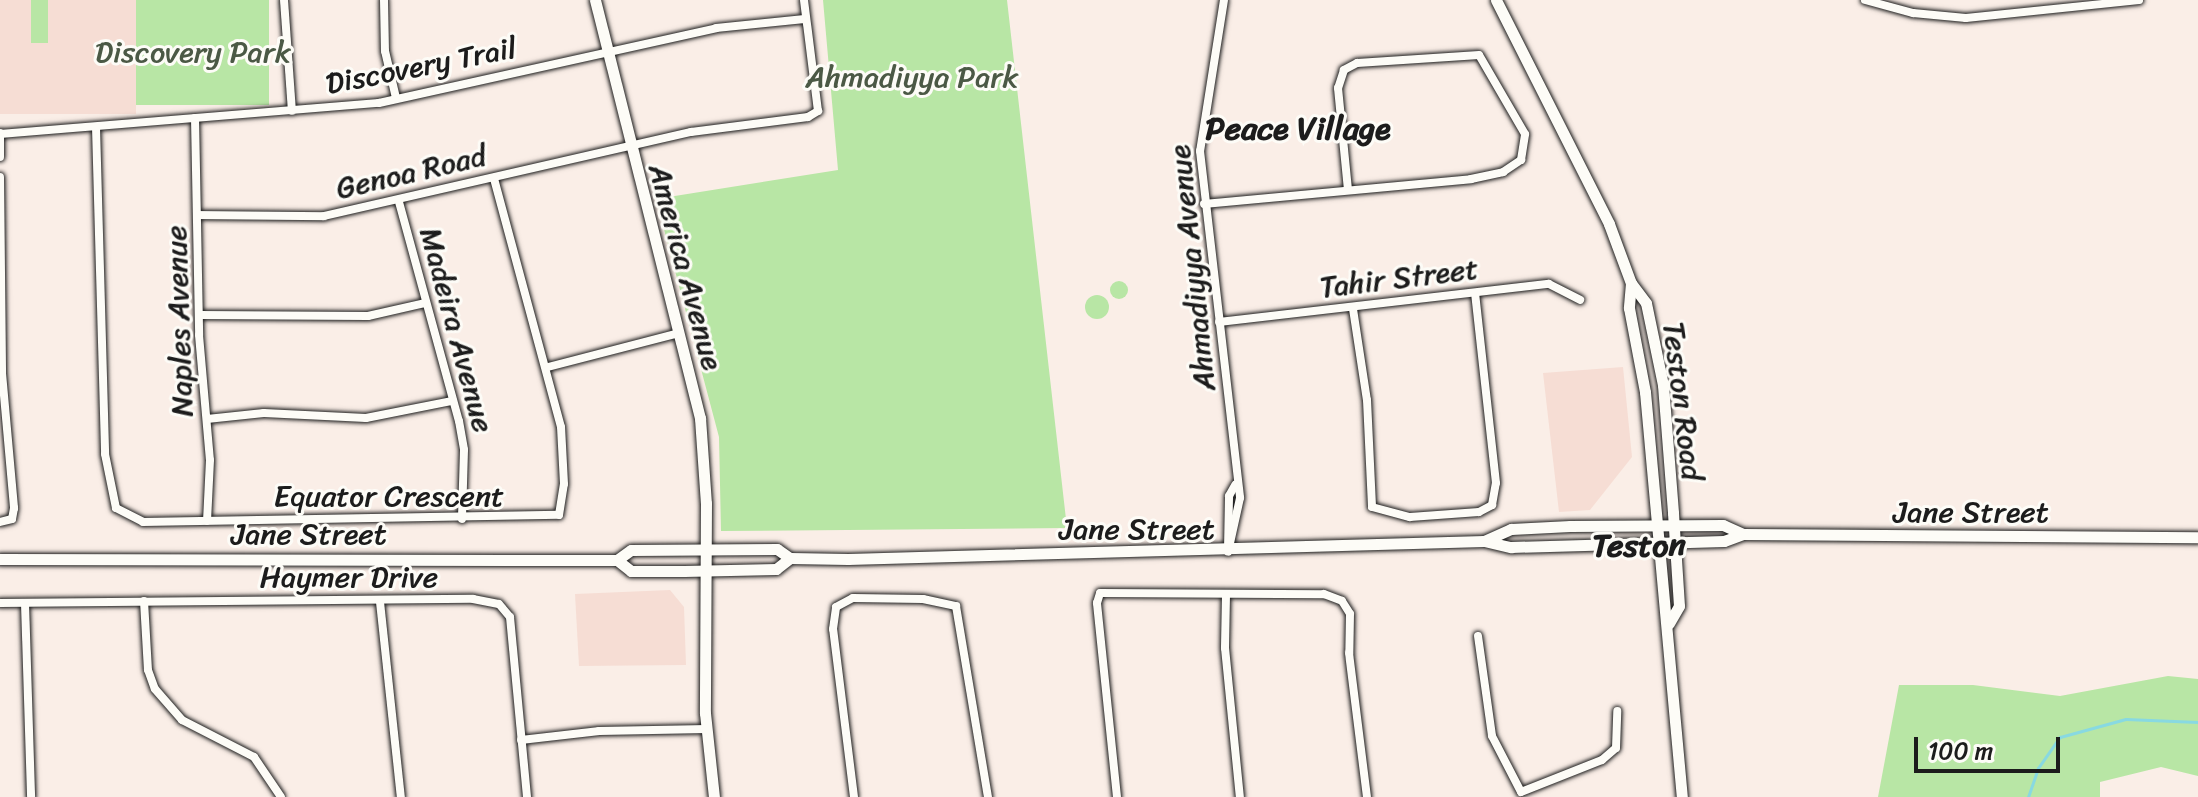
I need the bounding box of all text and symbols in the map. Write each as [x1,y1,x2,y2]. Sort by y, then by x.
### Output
street label: Discovery Trail [323,30,519,102]
park label: Discovery Park [95,34,291,70]
park label: Ahmadiyya Park [805,59,1019,95]
district label: Peace Village [1205,110,1391,148]
street label: Genoa Road [333,137,489,207]
street label: Ahmadiyya Avenue [1161,143,1223,393]
street label: America Avenue [641,160,731,374]
street label: Madeira Avenue [412,224,502,436]
street label: Naples Avenue [158,225,200,417]
street label: Tahir Street [1317,250,1481,306]
street label: Teston Road [1655,319,1711,483]
street label: Equator Crescent [274,478,504,514]
street label: Jane Street [1893,494,2049,530]
street label: Jane Street [1059,511,1215,547]
street label: Jane Street [231,516,387,552]
district label: Teston [1592,527,1686,565]
street label: Haymer Drive [260,559,438,595]
scale bar [1918,721,2064,771]
text: 100 m [1928,730,1993,772]

